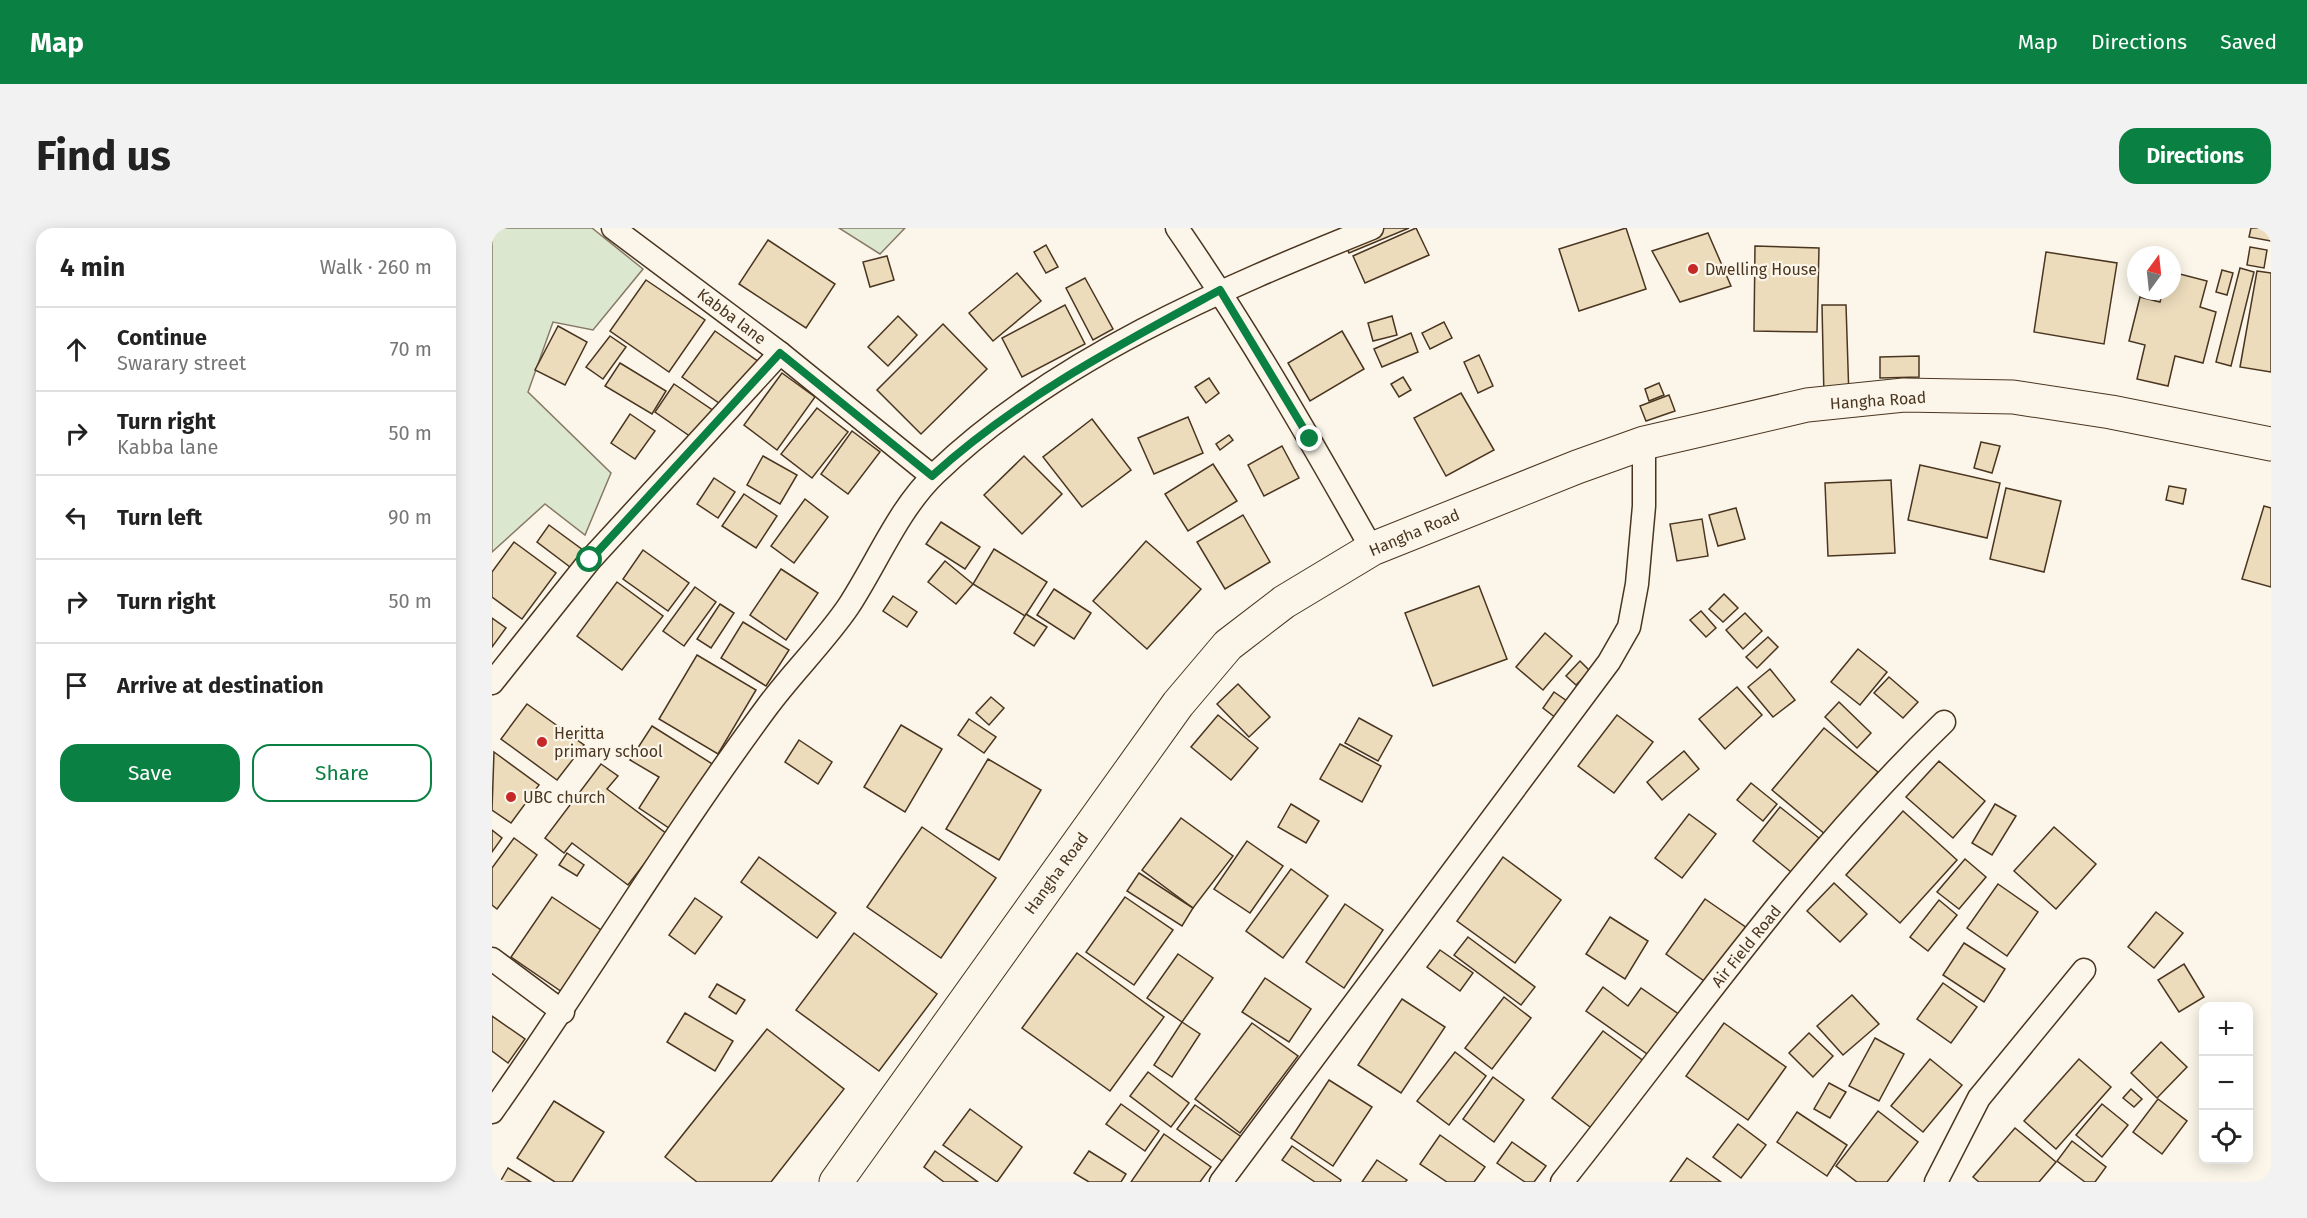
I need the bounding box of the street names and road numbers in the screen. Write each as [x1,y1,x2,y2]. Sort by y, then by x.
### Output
street label: Kabba lane [694,284,770,348]
street label: Hangha Road [1829,388,1927,413]
street label: Hangha Road [1366,505,1462,560]
street label: Hangha Road [1020,829,1092,918]
street label: Air Field Road [1708,902,1785,991]

